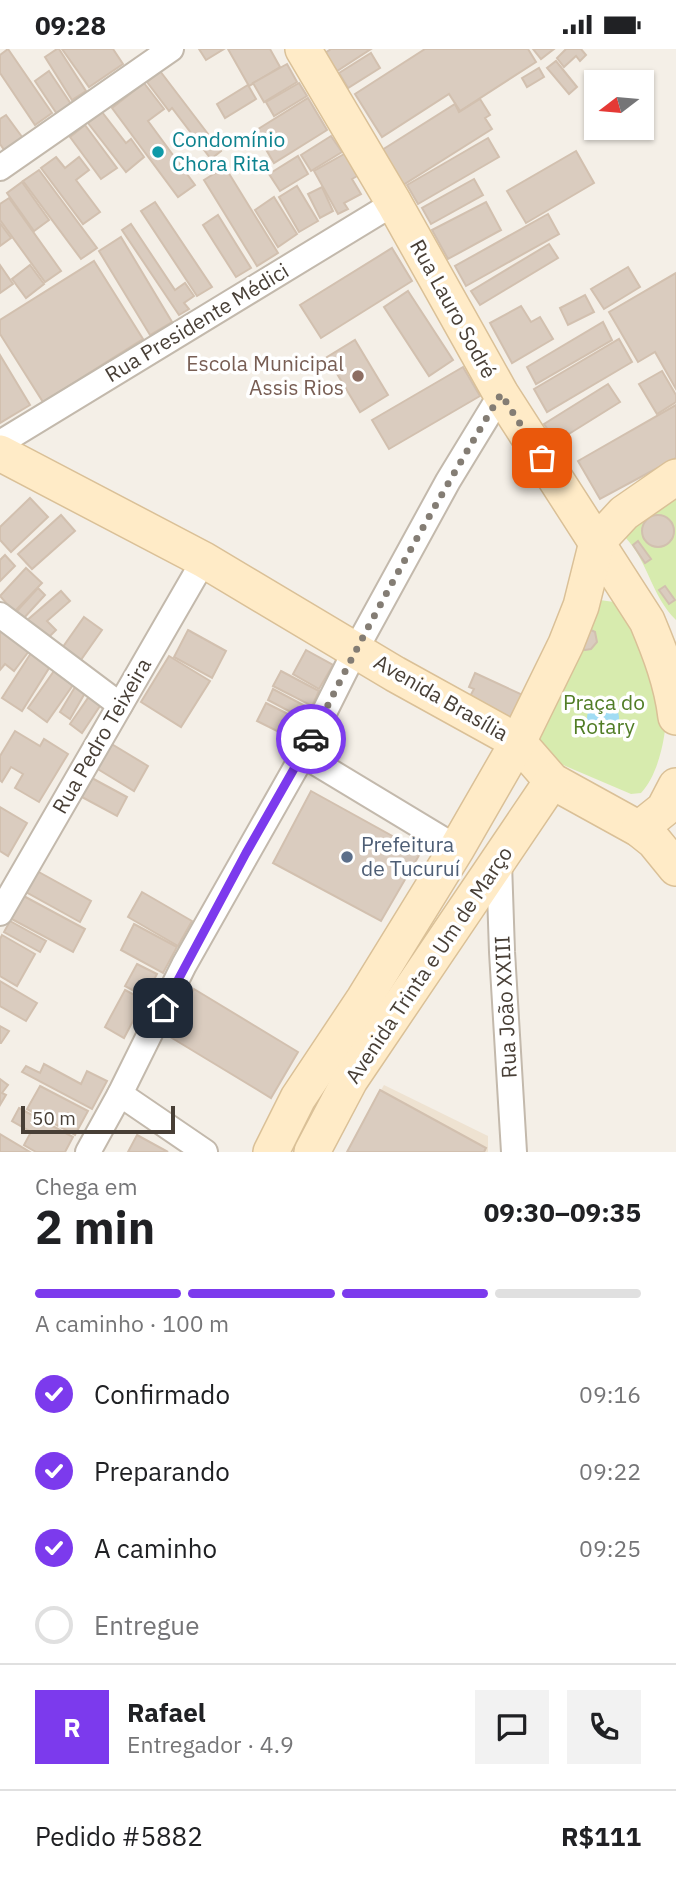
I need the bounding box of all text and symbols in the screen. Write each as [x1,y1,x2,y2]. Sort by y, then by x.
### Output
text: 09:28 [35,8,106,42]
north arrow [584,70,654,140]
map controls [584,70,654,140]
place label: Condomínio Chora Rita [172,125,285,177]
marker: Condomínio Chora Rita [150,144,166,160]
street label: Rua Lauro Sodré [404,234,504,383]
street label: Rua Presidente Médici [99,256,294,388]
place label: Escola Municipal Assis Rios [186,349,344,401]
marker: Escola Municipal Assis Rios [350,368,366,384]
pin [512,428,572,488]
icon: bag [523,439,561,477]
street label: Avenida Brasília [369,647,514,747]
street label: Rua Pedro Teixeira [45,653,157,818]
park label: Praça do Rotary [563,688,645,740]
courier [276,704,346,774]
icon: car [292,720,330,758]
place label: Prefeitura de Tucuruí [361,830,460,882]
street label: Avenida Trinta e Um de Março [338,840,518,1089]
marker: Prefeitura de Tucuruí [339,849,355,865]
street label: Rua João XXIII [487,935,523,1079]
pin [133,978,193,1038]
icon: home [144,989,182,1027]
scale bar [21,1103,175,1135]
text: 50 m [32,1106,76,1130]
text: Chega em [35,1171,137,1201]
text: 09:30–09:35 [484,1195,641,1229]
text: 2 min [35,1197,155,1257]
text: A caminho · 100 m [35,1308,229,1338]
icon: check [35,1375,73,1413]
text: Confirmado [94,1377,230,1411]
text: 09:16 [579,1379,641,1409]
icon: check [35,1452,73,1490]
text: Preparando [94,1454,230,1488]
text: 09:22 [579,1456,641,1486]
icon: check [35,1529,73,1567]
text: A caminho [94,1531,217,1565]
text: 09:25 [579,1533,641,1563]
text: Entregue [94,1608,199,1642]
button: chat [475,1690,549,1764]
button: phone [567,1690,641,1764]
text: Rafael [127,1695,206,1729]
text: R [63,1710,81,1744]
text: Entregador · 4.9 [127,1729,294,1759]
text: Pedido #5882 [35,1819,203,1853]
text: R$111 [561,1819,641,1853]

